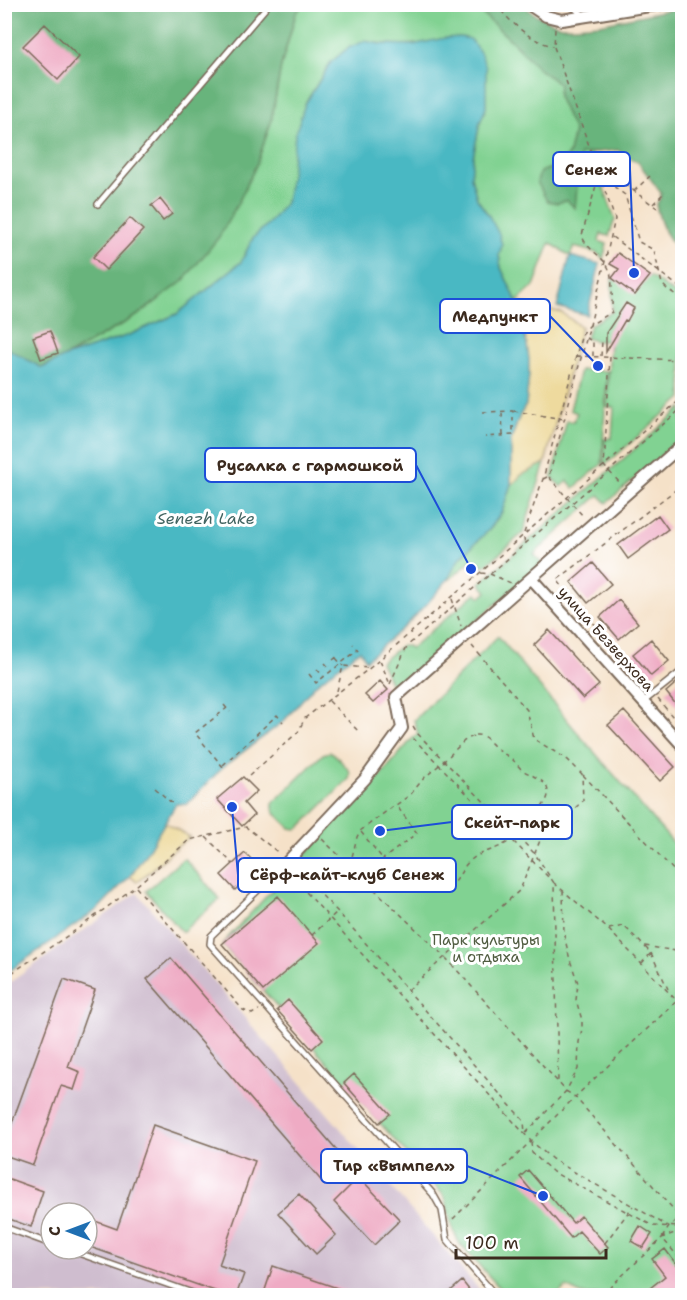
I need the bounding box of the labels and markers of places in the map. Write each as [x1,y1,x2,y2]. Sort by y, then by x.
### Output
callout: Сенеж [553,152,630,186]
callout: Медпункт [440,299,550,333]
callout: Русалка с гармошкой [205,448,416,482]
callout: Скейт-парк [452,805,572,839]
callout: Сёрф-кайт-клуб Сенеж [238,858,456,892]
callout: Тир «Вымпел» [321,1149,467,1183]

